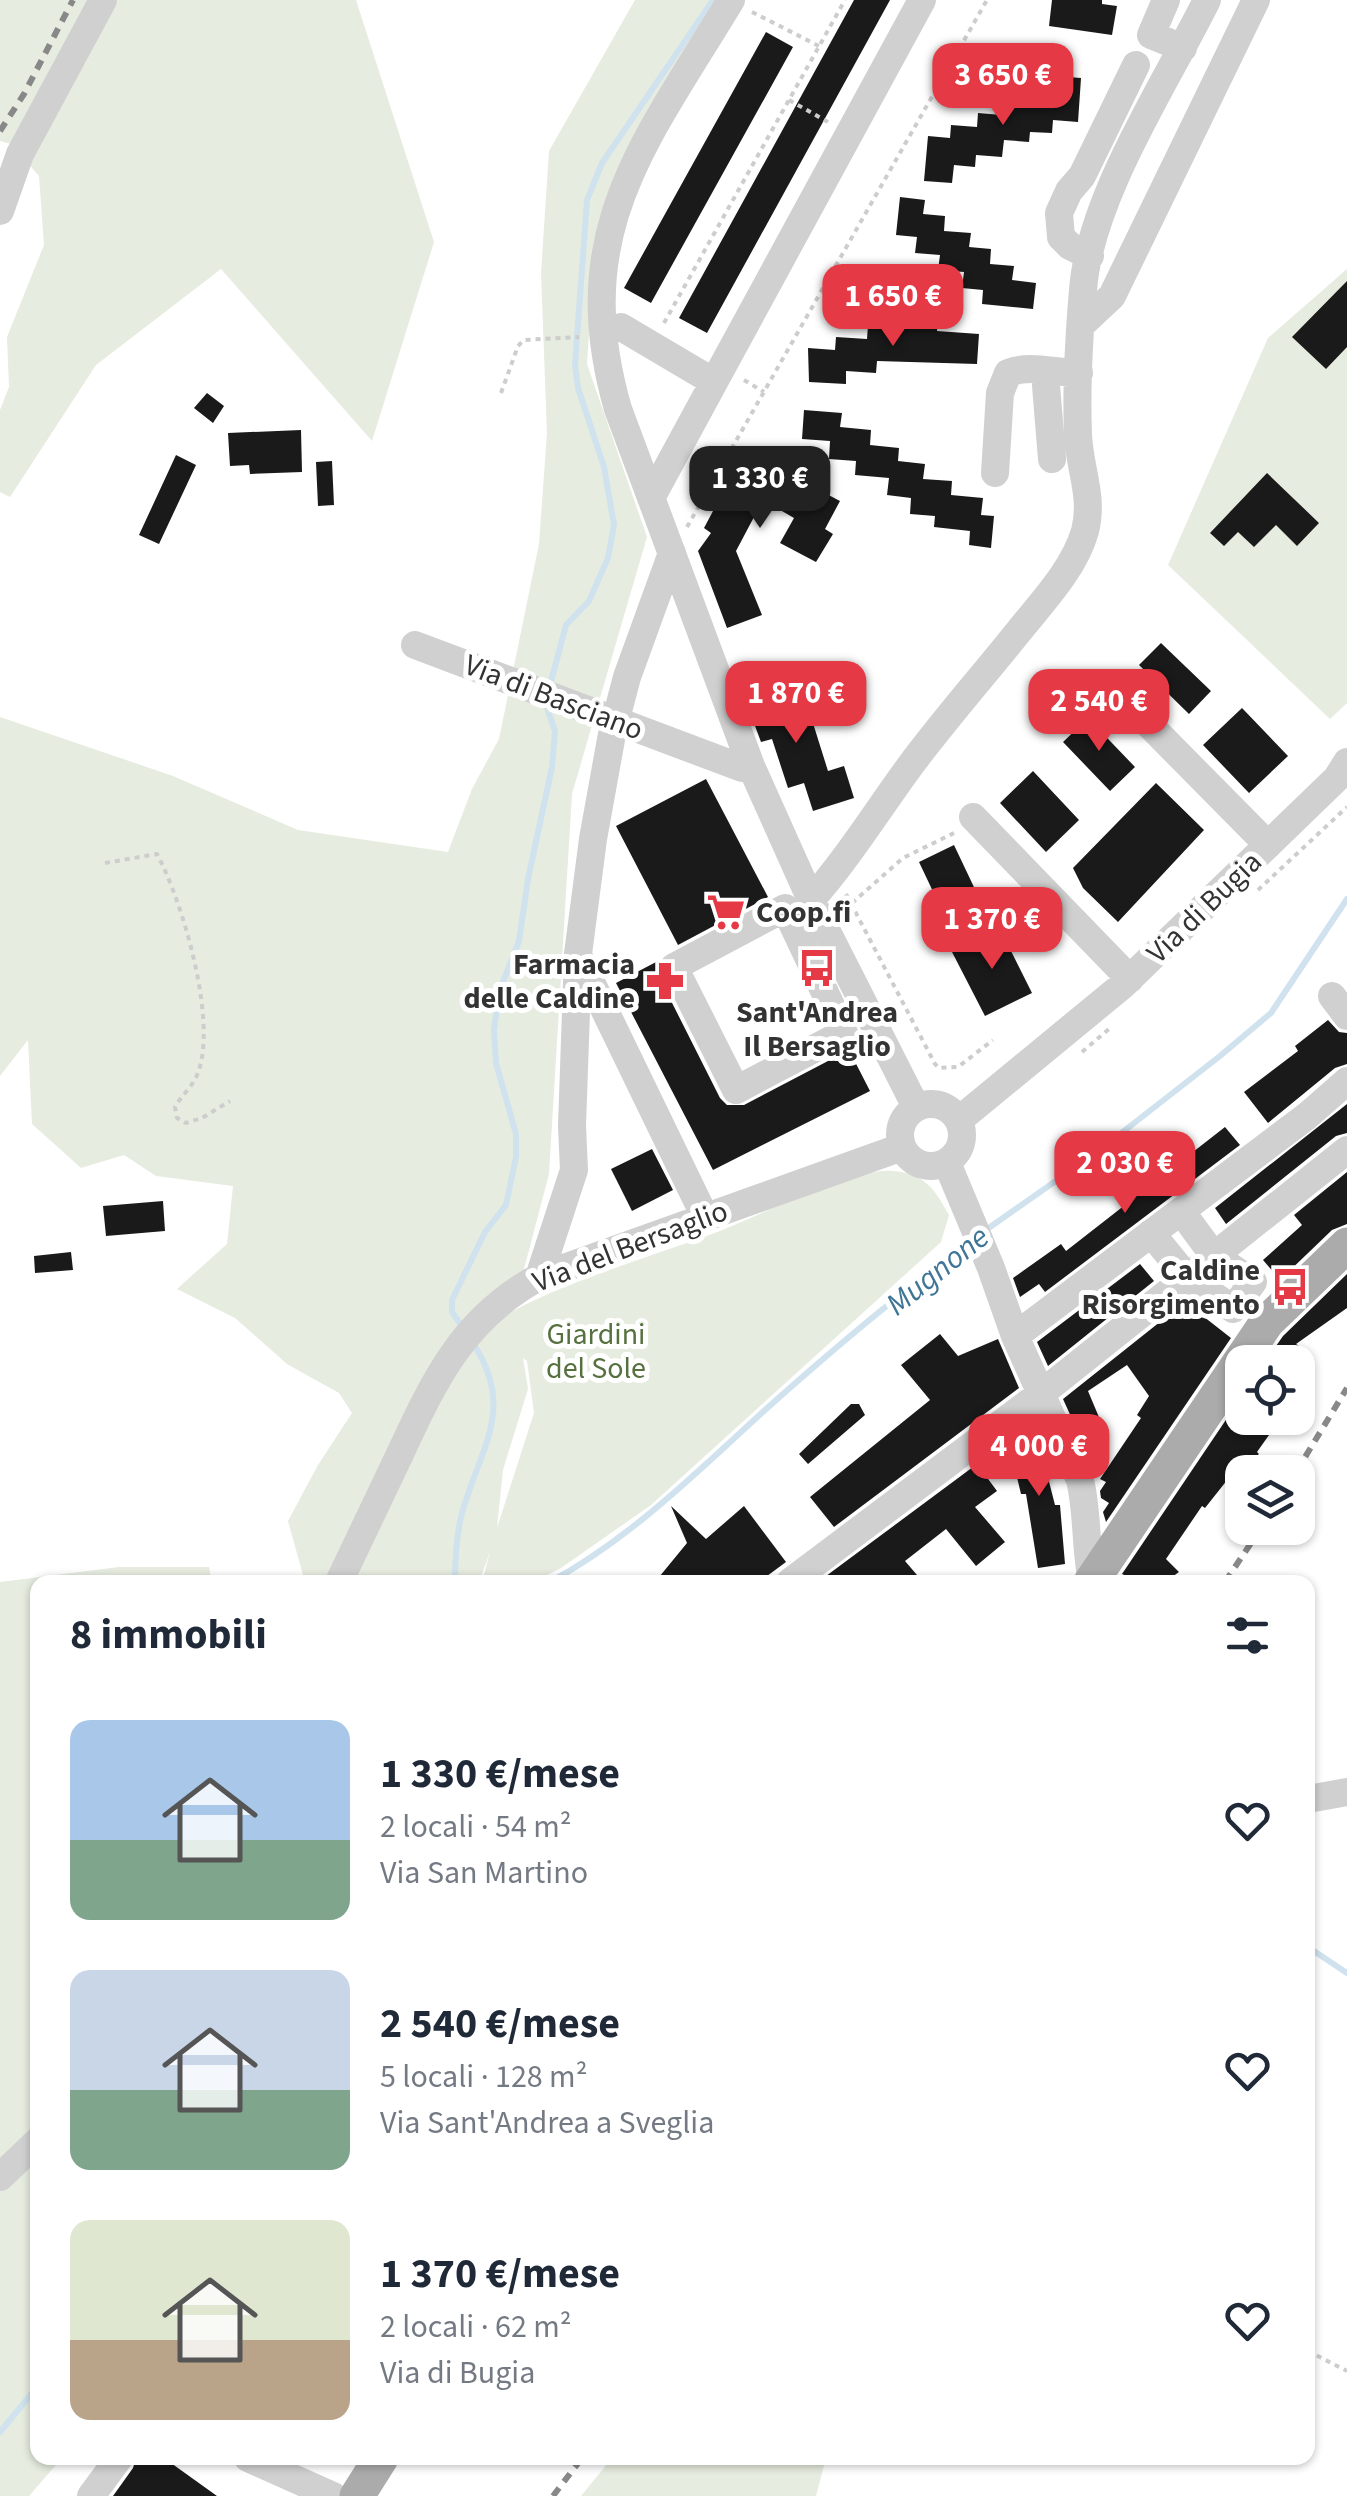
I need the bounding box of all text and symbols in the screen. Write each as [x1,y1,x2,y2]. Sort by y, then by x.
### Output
pin: 3 650 € [911,43,1095,128]
text: 3 650 € [954,52,1052,98]
pin: 1 650 € [801,264,985,349]
text: 1 650 € [844,273,942,319]
pin: 1 330 € [668,446,852,531]
text: 1 330 € [711,455,809,501]
street label: Via di Basciano [458,644,649,751]
pin: 1 870 € [704,661,888,746]
pin: 2 540 € [1007,669,1191,754]
text: 1 870 € [747,670,845,716]
text: 2 540 € [1050,678,1148,724]
street label: Via di Bugia [1137,841,1272,973]
pin: 1 370 € [900,887,1084,972]
supermarket icon: Coop.fi [705,891,747,933]
place label: Coop.fi [756,891,851,934]
text: 1 370 € [943,896,1041,942]
place label: Farmacia delle Caldine [464,943,635,1020]
bus stop icon: Sant'Andrea Il Bersaglio [796,947,838,989]
pharmacy icon: Farmacia delle Caldine [644,960,686,1002]
place label: Sant'Andrea Il Bersaglio [736,991,898,1068]
pin: 2 030 € [1033,1131,1217,1216]
text: 2 030 € [1076,1140,1174,1186]
street label: Via del Bersaglio [526,1189,734,1303]
water label: Mugnone [876,1215,999,1327]
place label: Caldine Risorgimento [1081,1249,1260,1326]
bus stop icon: Caldine Risorgimento [1269,1266,1311,1308]
park label: Giardini del Sole [546,1313,646,1390]
map controls [1225,1345,1315,1545]
button: locate [1225,1345,1315,1435]
pin: 4 000 € [947,1414,1131,1499]
text: 4 000 € [990,1423,1088,1469]
button: layers [1225,1455,1315,1545]
text: 8 immobili [70,1605,267,1665]
icon: filters [1220,1608,1275,1663]
text: 1 330 €/mese [380,1744,620,1804]
icon: home [150,1760,270,1880]
icon: heart [1220,1793,1275,1848]
text: 2 locali · 54 m² [380,1804,572,1850]
text: Via San Martino [380,1850,588,1896]
text: 2 540 €/mese [380,1994,620,2054]
icon: home [150,2010,270,2130]
icon: heart [1220,2043,1275,2098]
text: 5 locali · 128 m² [380,2054,587,2100]
text: Via Sant'Andrea a Sveglia [380,2100,714,2146]
text: 1 370 €/mese [380,2244,620,2304]
icon: home [150,2260,270,2380]
icon: heart [1220,2293,1275,2348]
text: 2 locali · 62 m² [380,2304,572,2350]
text: Via di Bugia [380,2350,535,2396]

